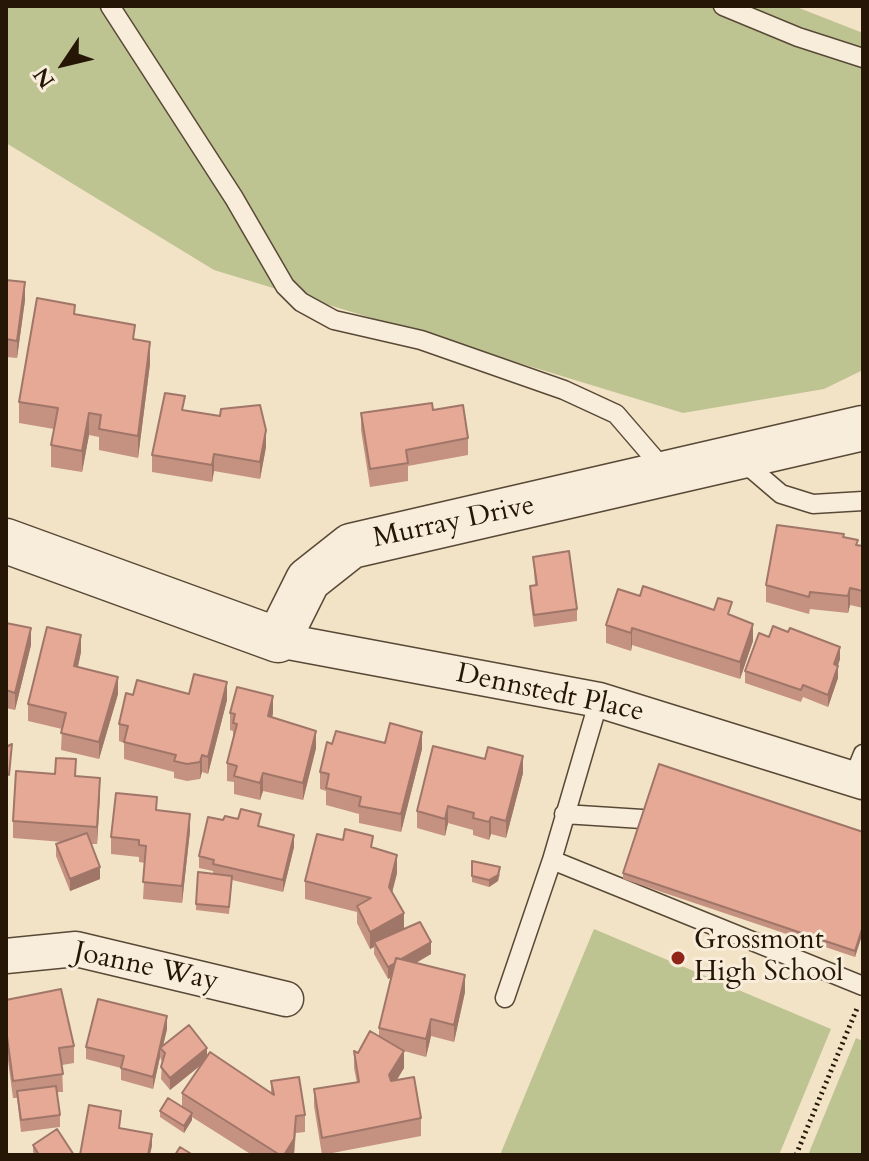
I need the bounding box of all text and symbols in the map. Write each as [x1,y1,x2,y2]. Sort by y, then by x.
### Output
north arrow [24,24,104,104]
text: N [27,61,62,94]
street label: Murray Drive [370,489,538,557]
street label: Dennstedt Place [453,658,647,730]
place label: Grossmont High School [694,925,843,991]
street label: Joanne Way [71,936,221,1000]
marker: Grossmont High School [669,949,687,967]

